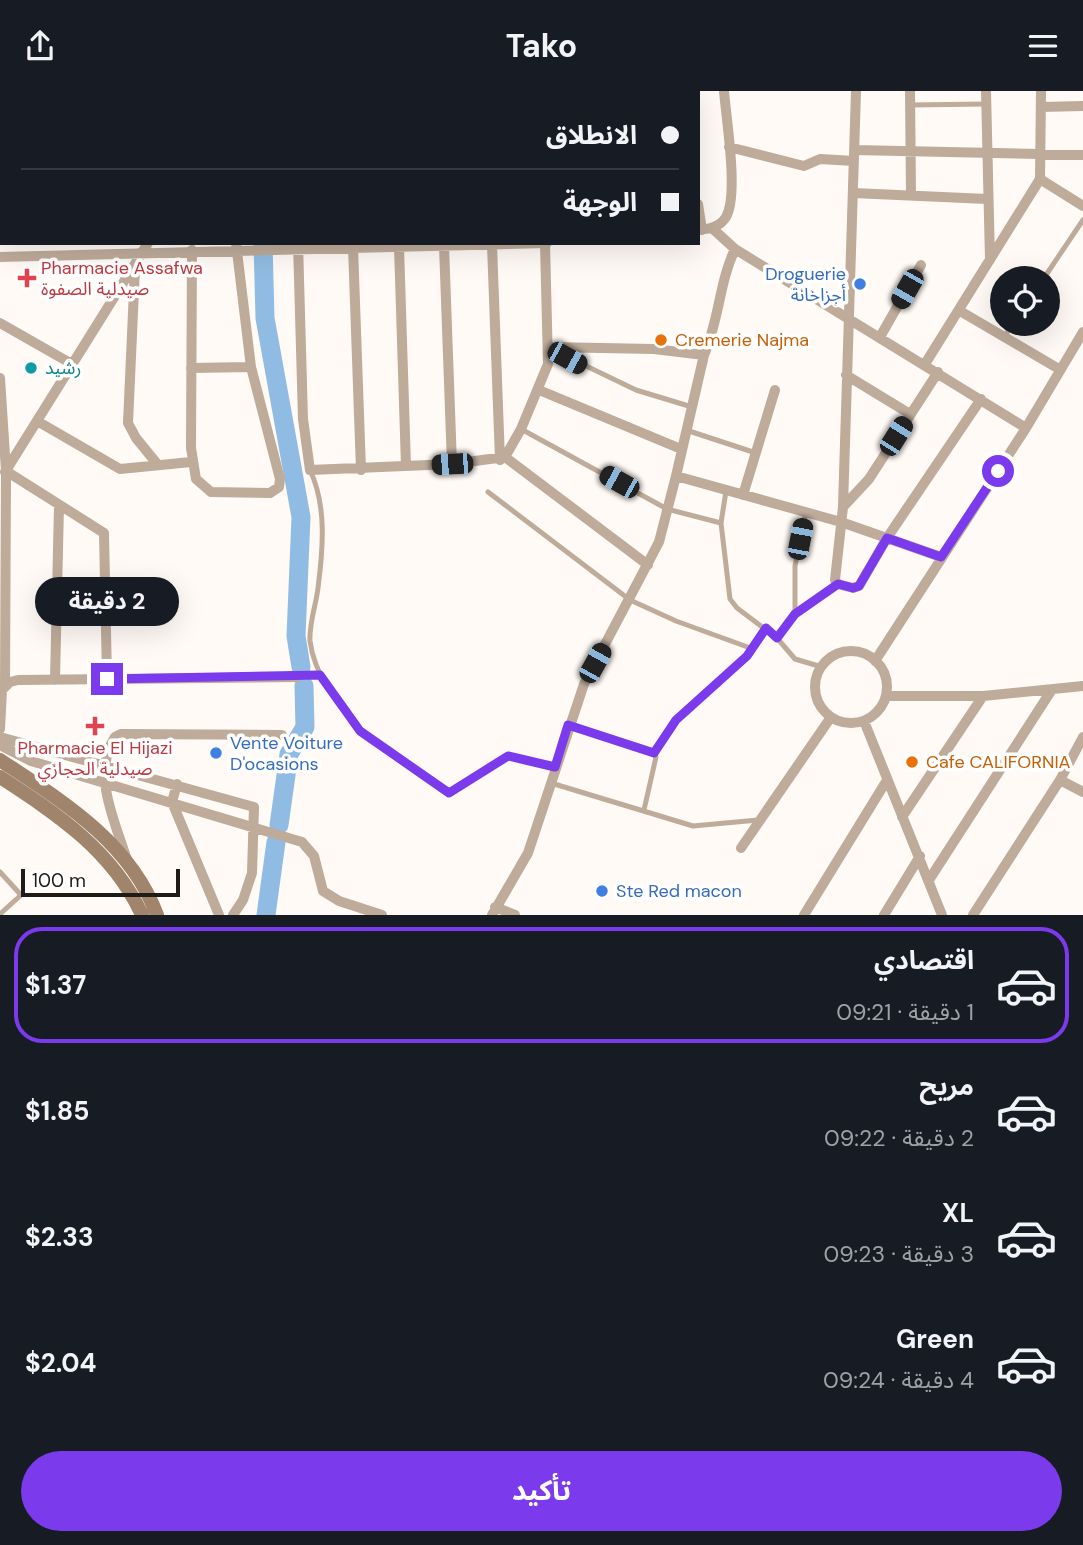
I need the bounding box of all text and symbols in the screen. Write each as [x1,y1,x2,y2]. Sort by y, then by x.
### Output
text: Tako [506,25,577,67]
icon: share [21,27,59,65]
icon: menu [1024,27,1062,65]
text: الانطلاق [546,118,637,152]
text: الوجهة [563,185,637,219]
place label: Pharmacie Assafwa صيدلية الصفوة [41,256,203,301]
place label: Droguerie أجزاخانة [765,262,846,307]
car [888,266,927,312]
map controls [990,266,1060,336]
button: locate [990,266,1060,336]
marker: Pharmacie Assafwa صيدلية الصفوة [19,270,35,286]
marker: Droguerie أجزاخانة [852,276,868,292]
place label: Cremerie Najma [675,328,809,352]
marker: Cremerie Najma [653,332,669,348]
car [544,339,591,377]
place label: رشيد [45,356,81,380]
marker: رشيد [23,360,39,376]
car [876,413,917,459]
car [431,452,474,476]
route start [982,455,1014,487]
car [596,463,643,501]
car [786,516,815,562]
callout: 2 دقيقة [35,577,179,627]
text: 2 دقيقة [69,586,145,616]
car [576,640,615,686]
route end [91,663,123,695]
marker: Pharmacie El Hijazi صيدلية الحجازي [87,718,103,734]
place label: Vente Voiture D'ocasions [230,731,343,776]
place label: Pharmacie El Hijazi صيدلية الحجازي [18,736,172,782]
marker: Vente Voiture D'ocasions [208,745,224,761]
place label: Cafe CALIFORNIA [926,750,1071,774]
marker: Cafe CALIFORNIA [904,754,920,770]
scale bar [21,866,180,898]
text: 100 m [32,868,86,893]
place label: Ste Red macon [616,879,742,903]
marker: Ste Red macon [594,883,610,899]
text: اقتصادي [874,943,974,977]
icon: car [995,954,1058,1017]
text: $1.37 [25,968,86,1002]
text: 1 دقيقة · 09:21 [836,997,974,1027]
text: مريح [919,1069,974,1103]
icon: car [995,1080,1058,1143]
text: $1.85 [25,1094,89,1128]
text: 2 دقيقة · 09:22 [824,1123,974,1153]
text: XL [942,1196,974,1230]
icon: car [995,1206,1058,1269]
text: $2.33 [25,1220,94,1254]
text: 3 دقيقة · 09:23 [823,1239,974,1269]
text: Green [896,1322,974,1356]
icon: car [995,1332,1058,1395]
text: $2.04 [25,1346,96,1380]
text: 4 دقيقة · 09:24 [823,1365,974,1395]
button: تأكيد [21,1451,1062,1531]

